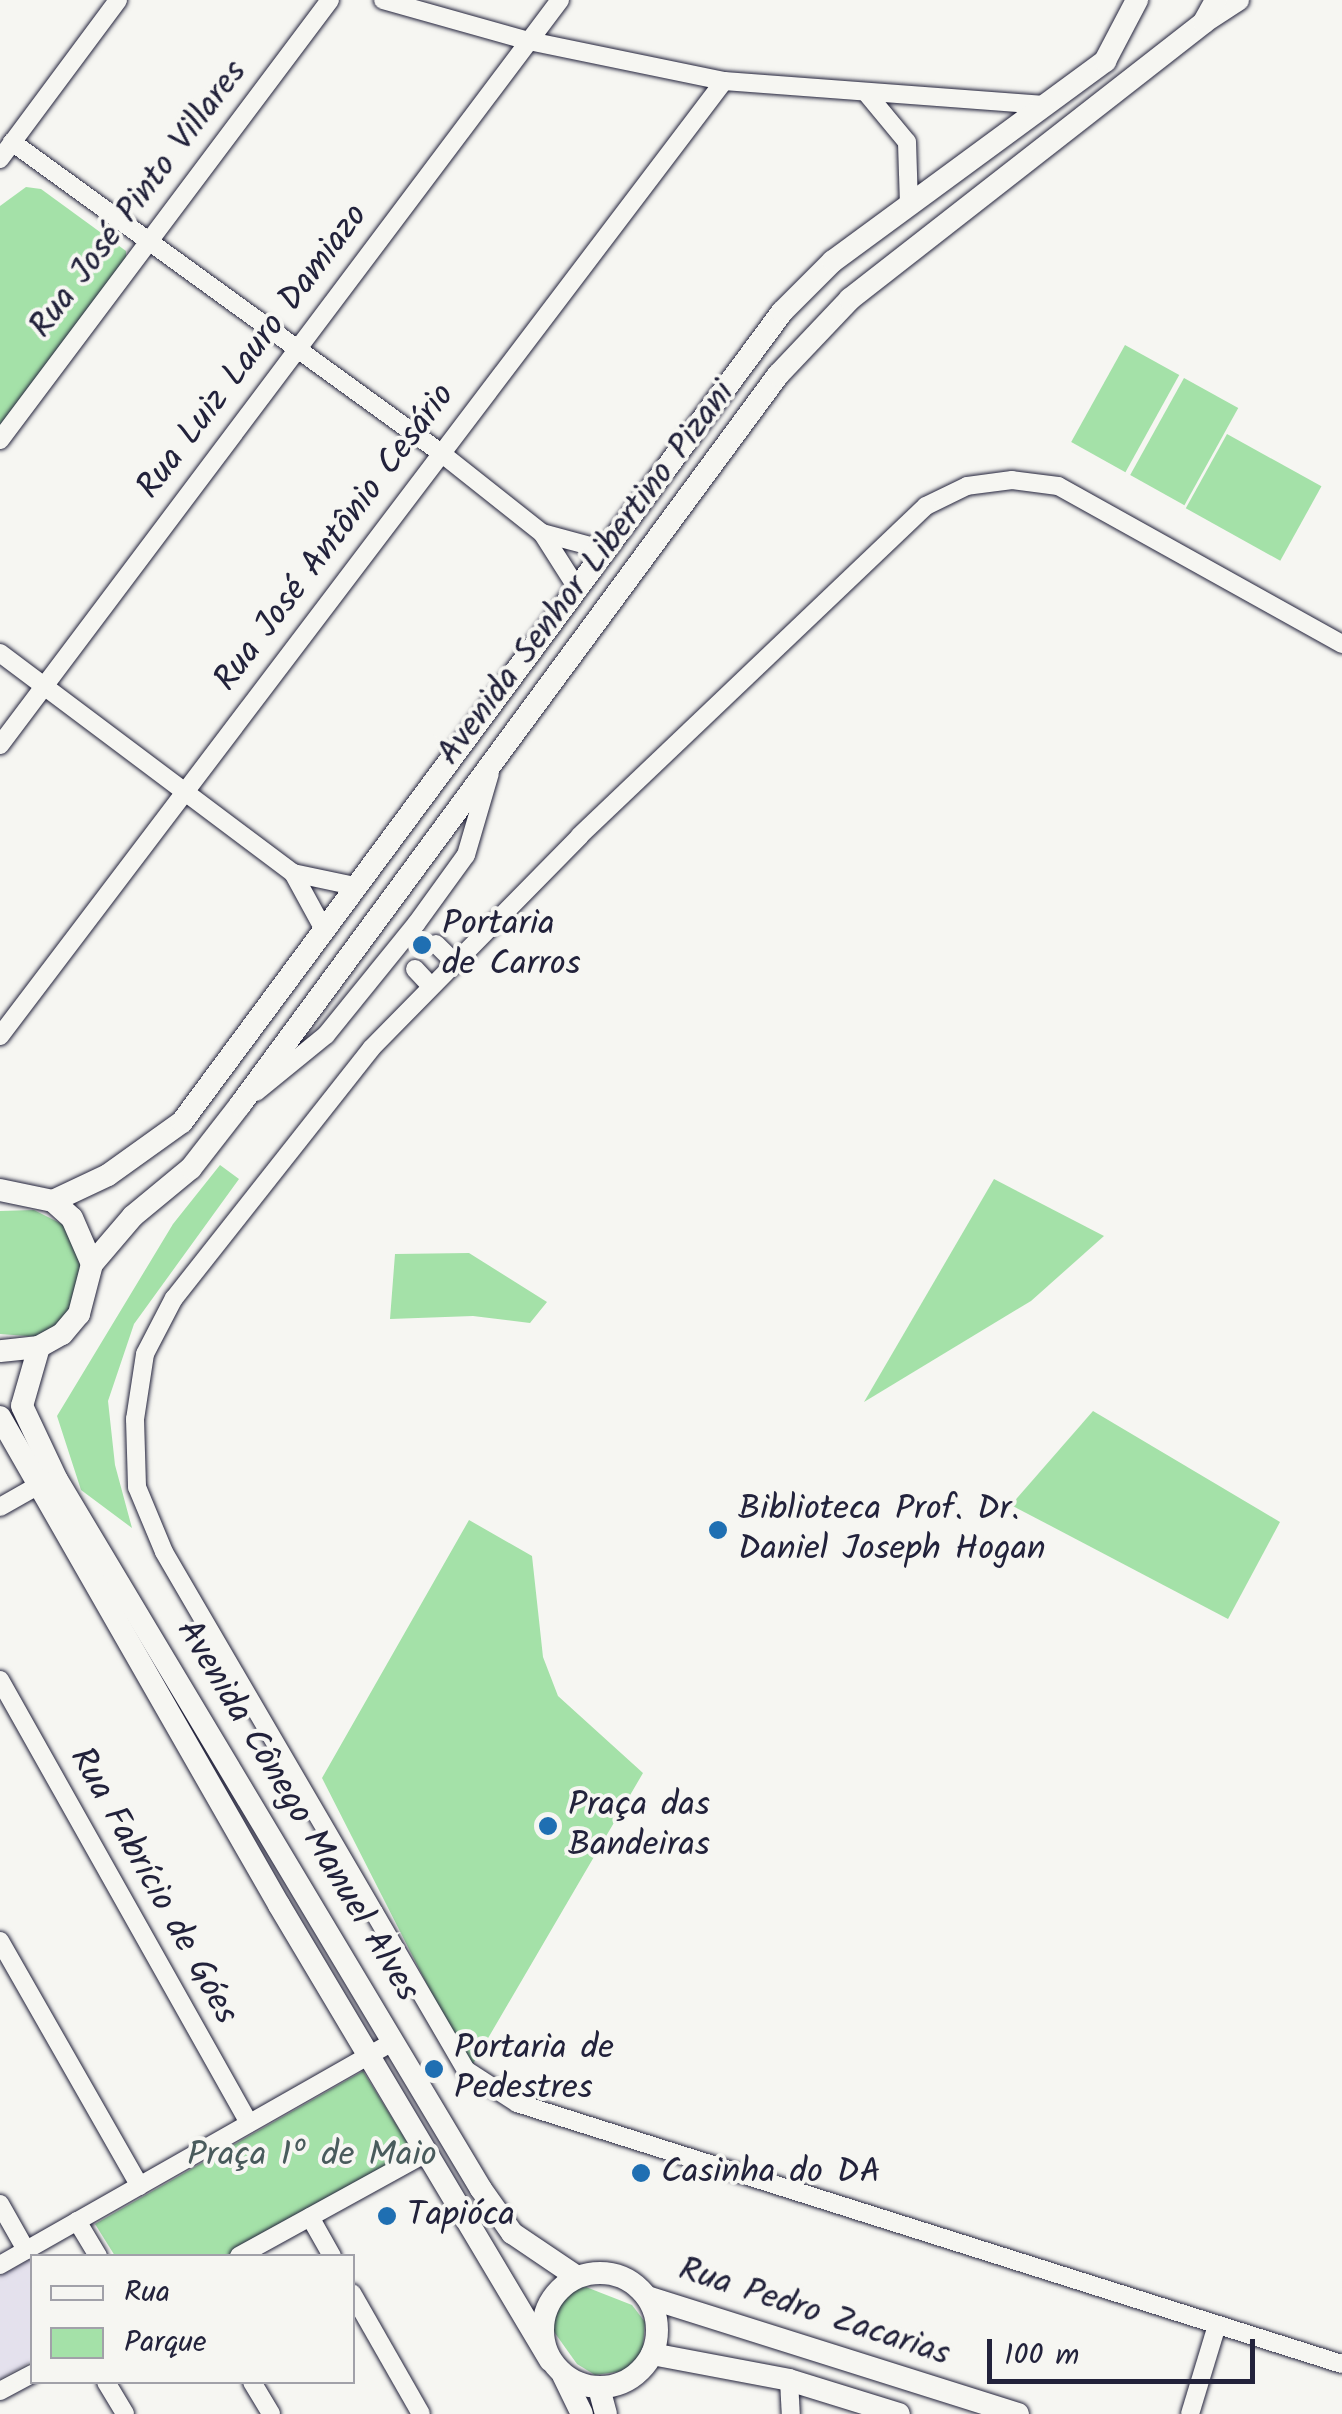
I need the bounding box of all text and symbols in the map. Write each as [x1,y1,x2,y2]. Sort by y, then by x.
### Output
street label: Rua José Pinto Villares [21,53,257,347]
street label: Rua Luiz Lauro Damiazo [128,196,378,508]
street label: Avenida Senhor Libertino Pizani [429,374,745,774]
street label: Rua José Antônio Cesário [206,376,464,700]
place label: Portaria de Carros [442,904,581,986]
marker: Portaria de Carros [411,934,433,956]
place label: Biblioteca Prof. Dr. Daniel Joseph Hogan [738,1489,1046,1571]
marker: Biblioteca Prof. Dr. Daniel Joseph Hogan [707,1519,729,1541]
street label: Avenida Cônego Manuel Alves [166,1613,428,2009]
street label: Rua Fabrício de Góes [60,1740,246,2032]
place label: Praça das Bandeiras [568,1785,710,1867]
marker: Praça das Bandeiras [537,1815,559,1837]
place label: Portaria de Pedestres [454,2028,614,2110]
marker: Portaria de Pedestres [423,2058,445,2080]
park label: Praça 1º de Maio [187,2135,437,2177]
place label: Casinha do DA [661,2152,881,2194]
marker: Casinha do DA [630,2162,652,2184]
place label: Tapióca [407,2195,515,2237]
marker: Tapióca [376,2205,398,2227]
street label: Rua Pedro Zacarias [673,2249,955,2377]
legend [30,2254,355,2384]
text: Rua [124,2269,170,2317]
text: Parque [124,2319,206,2367]
scale bar [992,2319,1260,2381]
text: 100 m [1004,2332,1079,2380]

